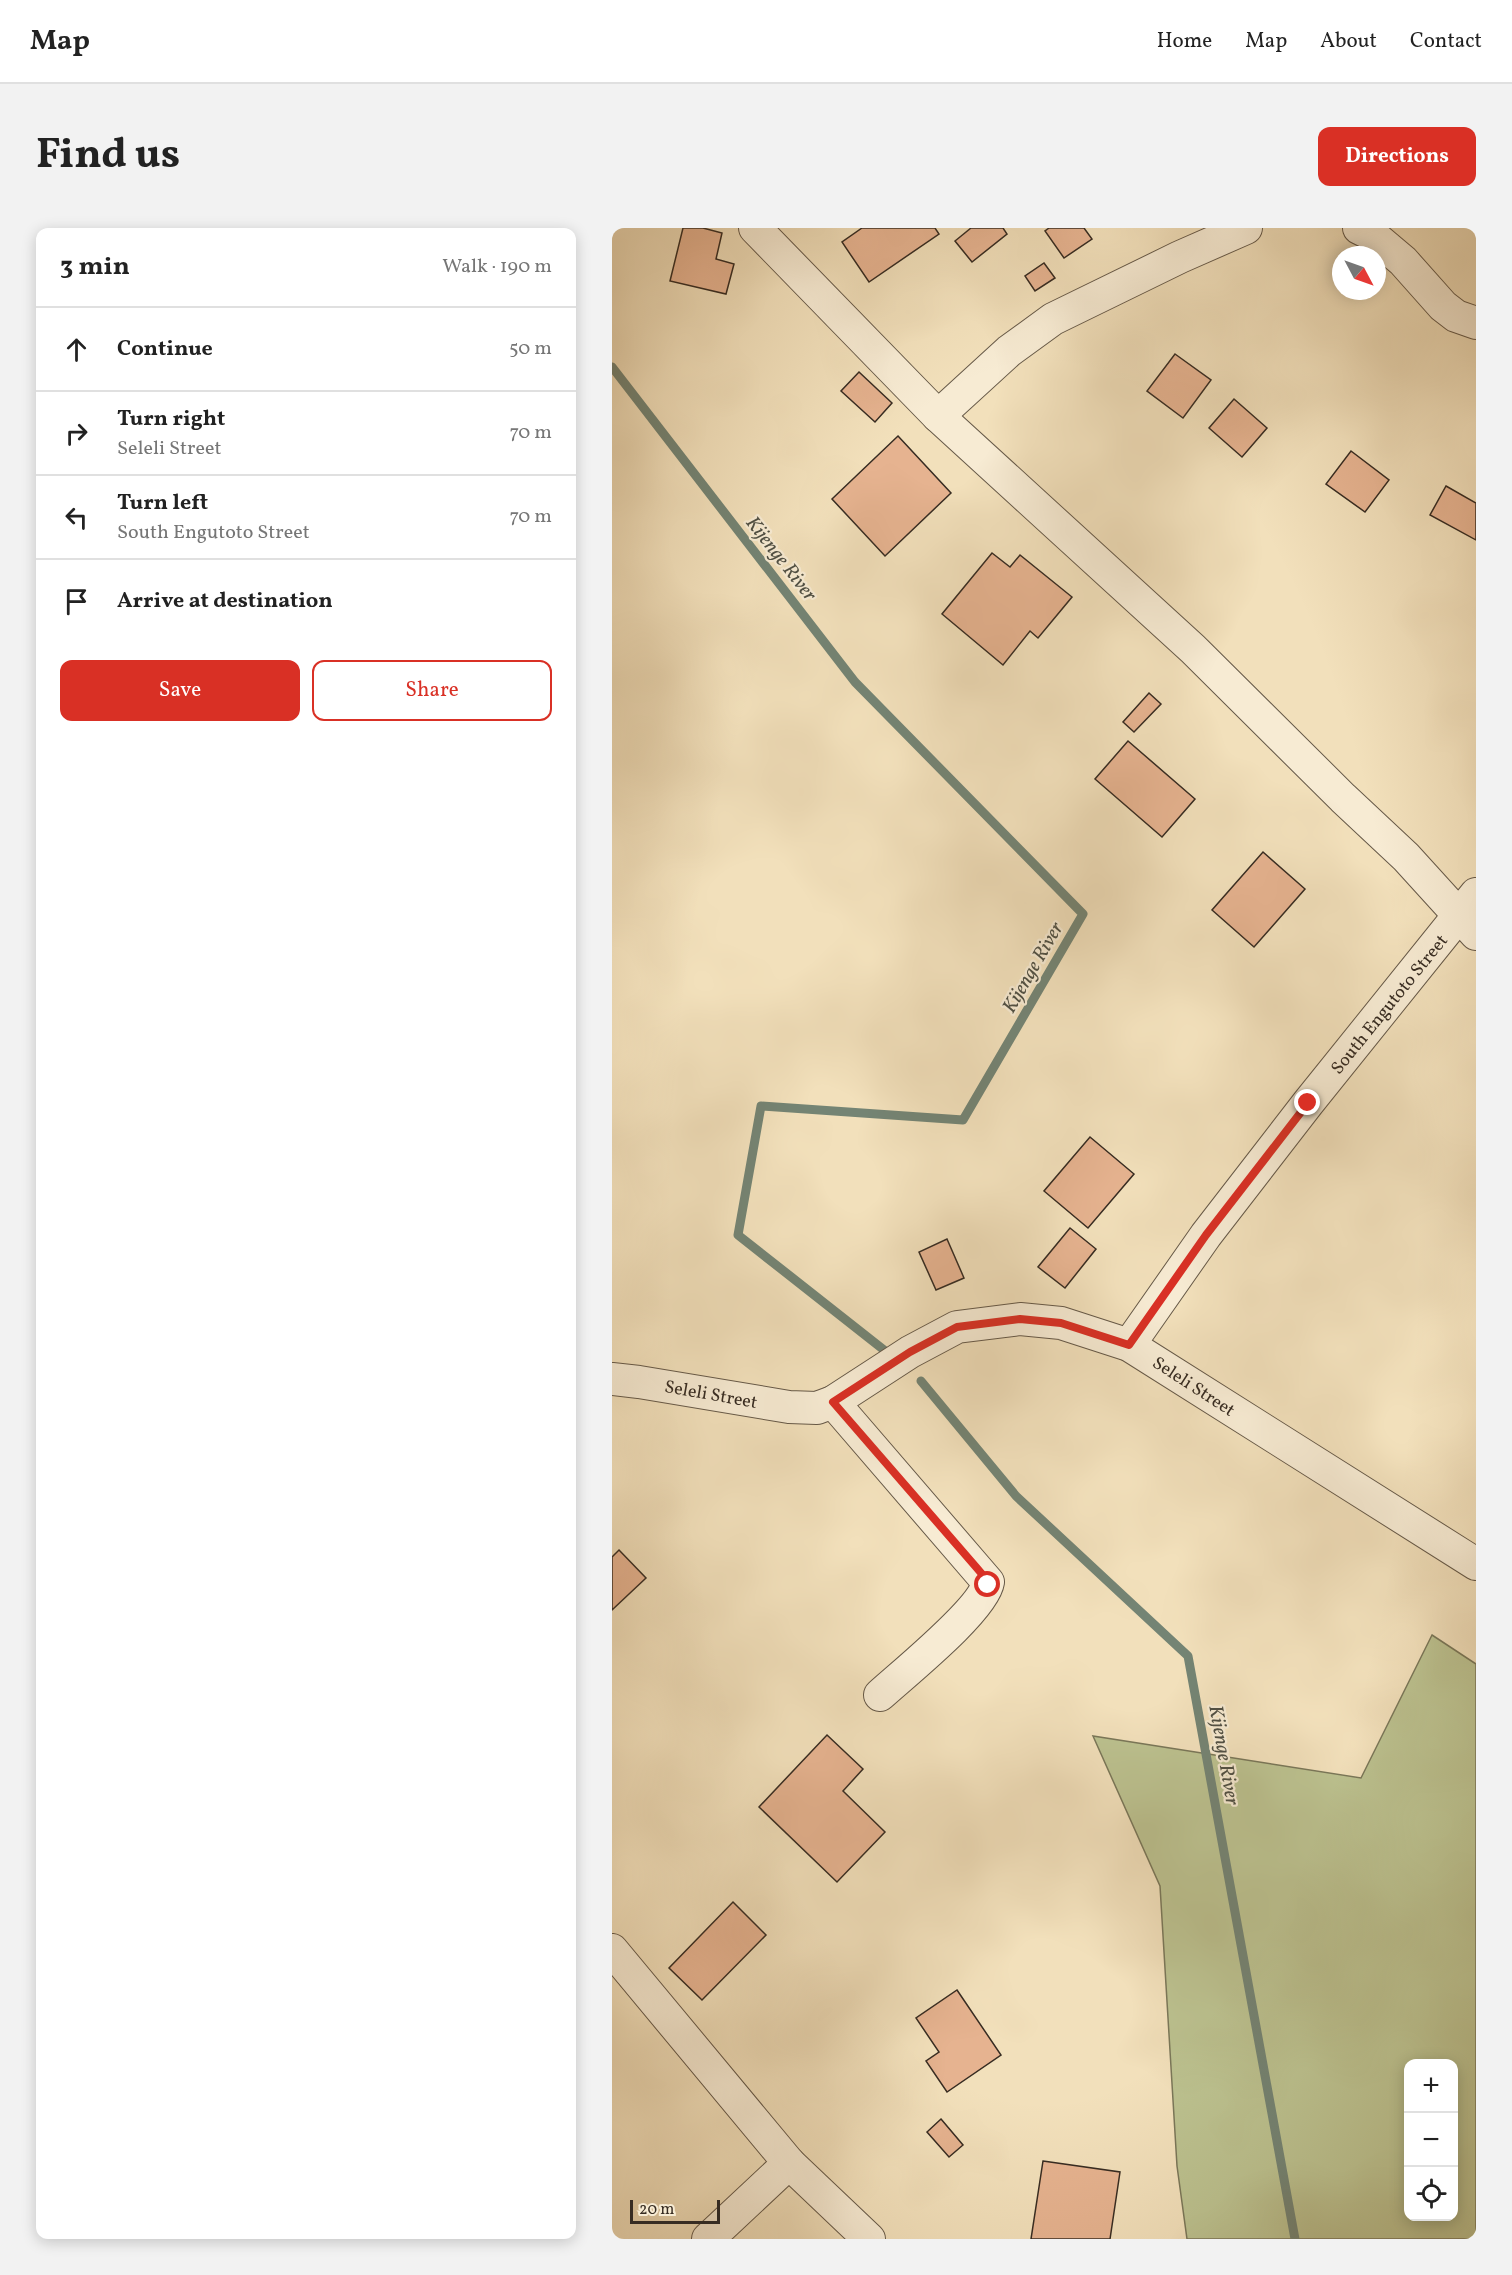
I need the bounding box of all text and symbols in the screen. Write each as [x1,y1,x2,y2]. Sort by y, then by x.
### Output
text: Map [30,22,90,61]
text: Home [1157,27,1212,56]
text: Map [1245,27,1287,56]
text: About [1320,27,1377,56]
text: Contact [1410,27,1482,56]
text: Find us [36,127,180,186]
button: Directions [1318,127,1476,186]
north arrow [1332,246,1386,300]
text: 3 min [60,249,130,285]
text: Walk · 190 m [442,253,552,281]
icon: ahead [60,333,93,366]
text: Continue [117,334,213,365]
text: 50 m [509,335,552,363]
text: Turn right [117,404,225,435]
icon: right [60,417,93,450]
text: 70 m [509,419,552,447]
text: Seleli Street [117,435,221,463]
text: Turn left [117,488,208,519]
icon: left [60,501,93,534]
text: 70 m [509,503,552,531]
water label: Kijenge River [738,511,823,608]
text: South Engutoto Street [117,519,310,547]
icon: arrive [60,585,93,618]
text: Arrive at destination [117,586,333,617]
button: Save [60,660,300,721]
button: Share [312,660,552,721]
water label: Kijenge River [996,917,1071,1019]
street label: South Engutoto Street [1326,930,1454,1080]
route end [1294,1089,1320,1115]
street label: Seleli Street [1147,1351,1239,1423]
street label: Seleli Street [662,1375,759,1416]
route start [974,1571,1000,1597]
water label: Kijenge River [1200,1703,1246,1808]
map controls [1404,2059,1458,2221]
button: + [1404,2059,1458,2113]
button: − [1404,2113,1458,2167]
button: locate [1404,2167,1458,2221]
scale bar [630,2197,720,2224]
text: 20 m [639,2199,674,2221]

